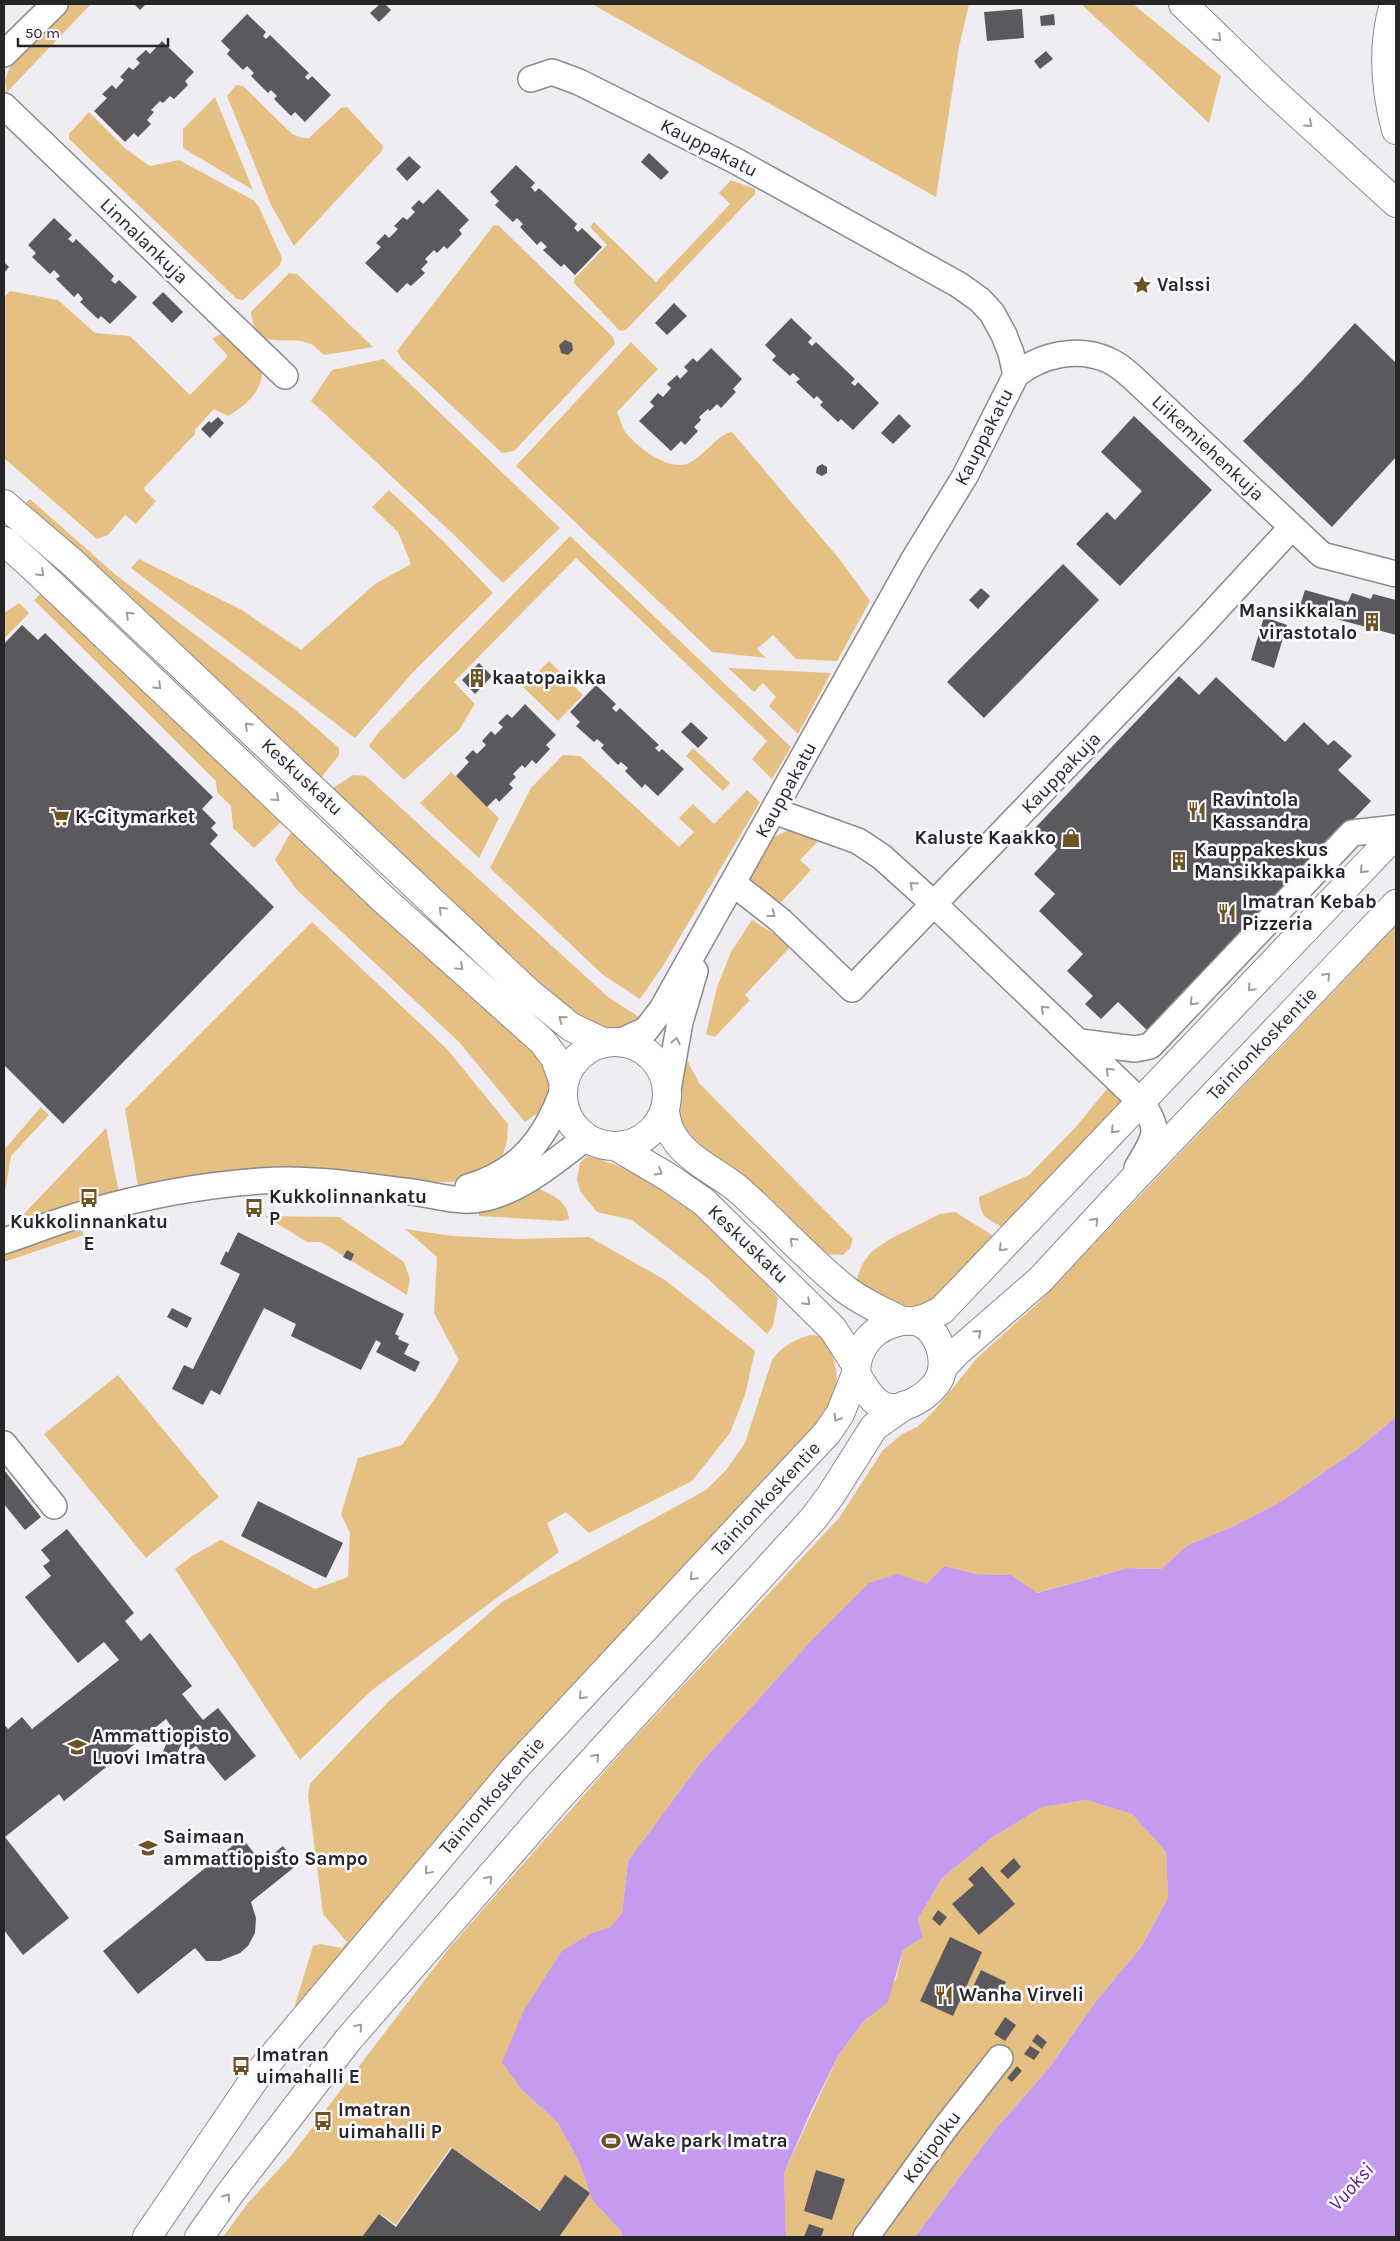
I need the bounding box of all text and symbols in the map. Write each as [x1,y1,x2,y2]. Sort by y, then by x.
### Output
scale bar [18,15,168,47]
text: 50 m [25,24,60,42]
one-way arrow [1213,32,1222,41]
street label: Kauppakatu [657,114,761,182]
one-way arrow [1304,118,1313,127]
street label: Linnalankuja [95,194,193,288]
place icon: Valssi [1131,274,1153,296]
place label: Valssi [1157,274,1211,296]
street label: Kauppakatu [950,385,1018,489]
street label: Liikemiehenkuja [1147,390,1269,506]
one-way arrow [35,567,44,576]
place label: Mansikkalan virastotalo [1239,600,1357,644]
building icon: Mansikkalan virastotalo [1361,611,1383,633]
one-way arrow [126,612,135,621]
building icon: kaatopaikka [466,667,488,689]
place label: kaatopaikka [492,667,606,689]
one-way arrow [152,680,161,689]
one-way arrow [245,723,254,732]
street label: Kauppakuja [1017,728,1105,818]
street label: Keskuskatu [257,734,347,820]
street label: Kauppakatu [751,738,821,842]
place label: Ravintola Kassandra [1212,789,1309,833]
one-way arrow [270,792,279,801]
restaurant icon: Ravintola Kassandra [1186,800,1208,822]
supermarket icon: K-Citymarket [49,806,71,828]
place label: K-Citymarket [75,806,195,828]
place label: Kaluste Kaakko [914,827,1056,849]
shop icon: Kaluste Kaakko [1060,827,1082,849]
place label: Kauppakeskus Mansikkapaikka [1194,839,1346,883]
building icon: Kauppakeskus Mansikkapaikka [1168,850,1190,872]
one-way arrow [1360,864,1369,873]
one-way arrow [910,882,919,891]
place label: Imatran Kebab Pizzeria [1242,891,1377,935]
restaurant icon: Imatran Kebab Pizzeria [1216,902,1238,924]
one-way arrow [439,907,448,916]
one-way arrow [767,908,776,917]
one-way arrow [454,961,463,970]
one-way arrow [1321,973,1330,982]
one-way arrow [1248,982,1257,991]
street label: Tainionkoskentie [1202,983,1322,1105]
one-way arrow [1190,996,1199,1005]
one-way arrow [1041,1006,1050,1015]
one-way arrow [559,1017,568,1025]
one-way arrow [670,1037,681,1046]
one-way arrow [1106,1068,1115,1077]
one-way arrow [1111,1124,1120,1133]
one-way arrow [654,1165,663,1175]
place label: Kukkolinnankatu P [269,1186,427,1230]
bus stop icon: Kukkolinnankatu E [78,1187,100,1209]
bus stop icon: Kukkolinnankatu P [243,1197,265,1219]
street label: Keskuskatu [703,1200,793,1288]
place label: Kukkolinnankatu E [10,1211,168,1255]
one-way arrow [1089,1217,1098,1226]
one-way arrow [790,1238,799,1247]
one-way arrow [999,1242,1008,1251]
one-way arrow [801,1296,810,1305]
one-way arrow [972,1330,981,1339]
one-way arrow [833,1413,843,1422]
street label: Tainionkoskentie [707,1437,825,1561]
one-way arrow [689,1572,698,1581]
one-way arrow [579,1690,588,1699]
place label: Ammattiopisto Luovi Imatra [92,1725,229,1769]
street label: Tainionkoskentie [435,1733,549,1859]
school or university icon: Ammattiopisto Luovi Imatra [66,1736,88,1758]
one-way arrow [590,1753,599,1762]
place label: Saimaan ammattiopisto Sampo [163,1826,368,1870]
school or university icon: Saimaan ammattiopisto Sampo [137,1837,159,1859]
one-way arrow [425,1865,434,1874]
one-way arrow [483,1875,492,1884]
restaurant icon: Wanha Virveli [933,1984,955,2006]
place label: Wanha Virveli [959,1984,1084,2006]
one-way arrow [353,2024,362,2033]
place label: Imatran uimahalli E [256,2044,360,2088]
bus stop icon: Imatran uimahalli E [230,2055,252,2077]
place label: Imatran uimahalli P [338,2099,442,2143]
street label: Kotipolku [898,2107,966,2187]
bus stop icon: Imatran uimahalli P [312,2110,334,2132]
sports icon: Wake park Imatra [600,2130,622,2152]
place label: Wake park Imatra [626,2130,788,2152]
water label: Vuoksi [1324,2159,1378,2215]
one-way arrow [221,2193,230,2203]

